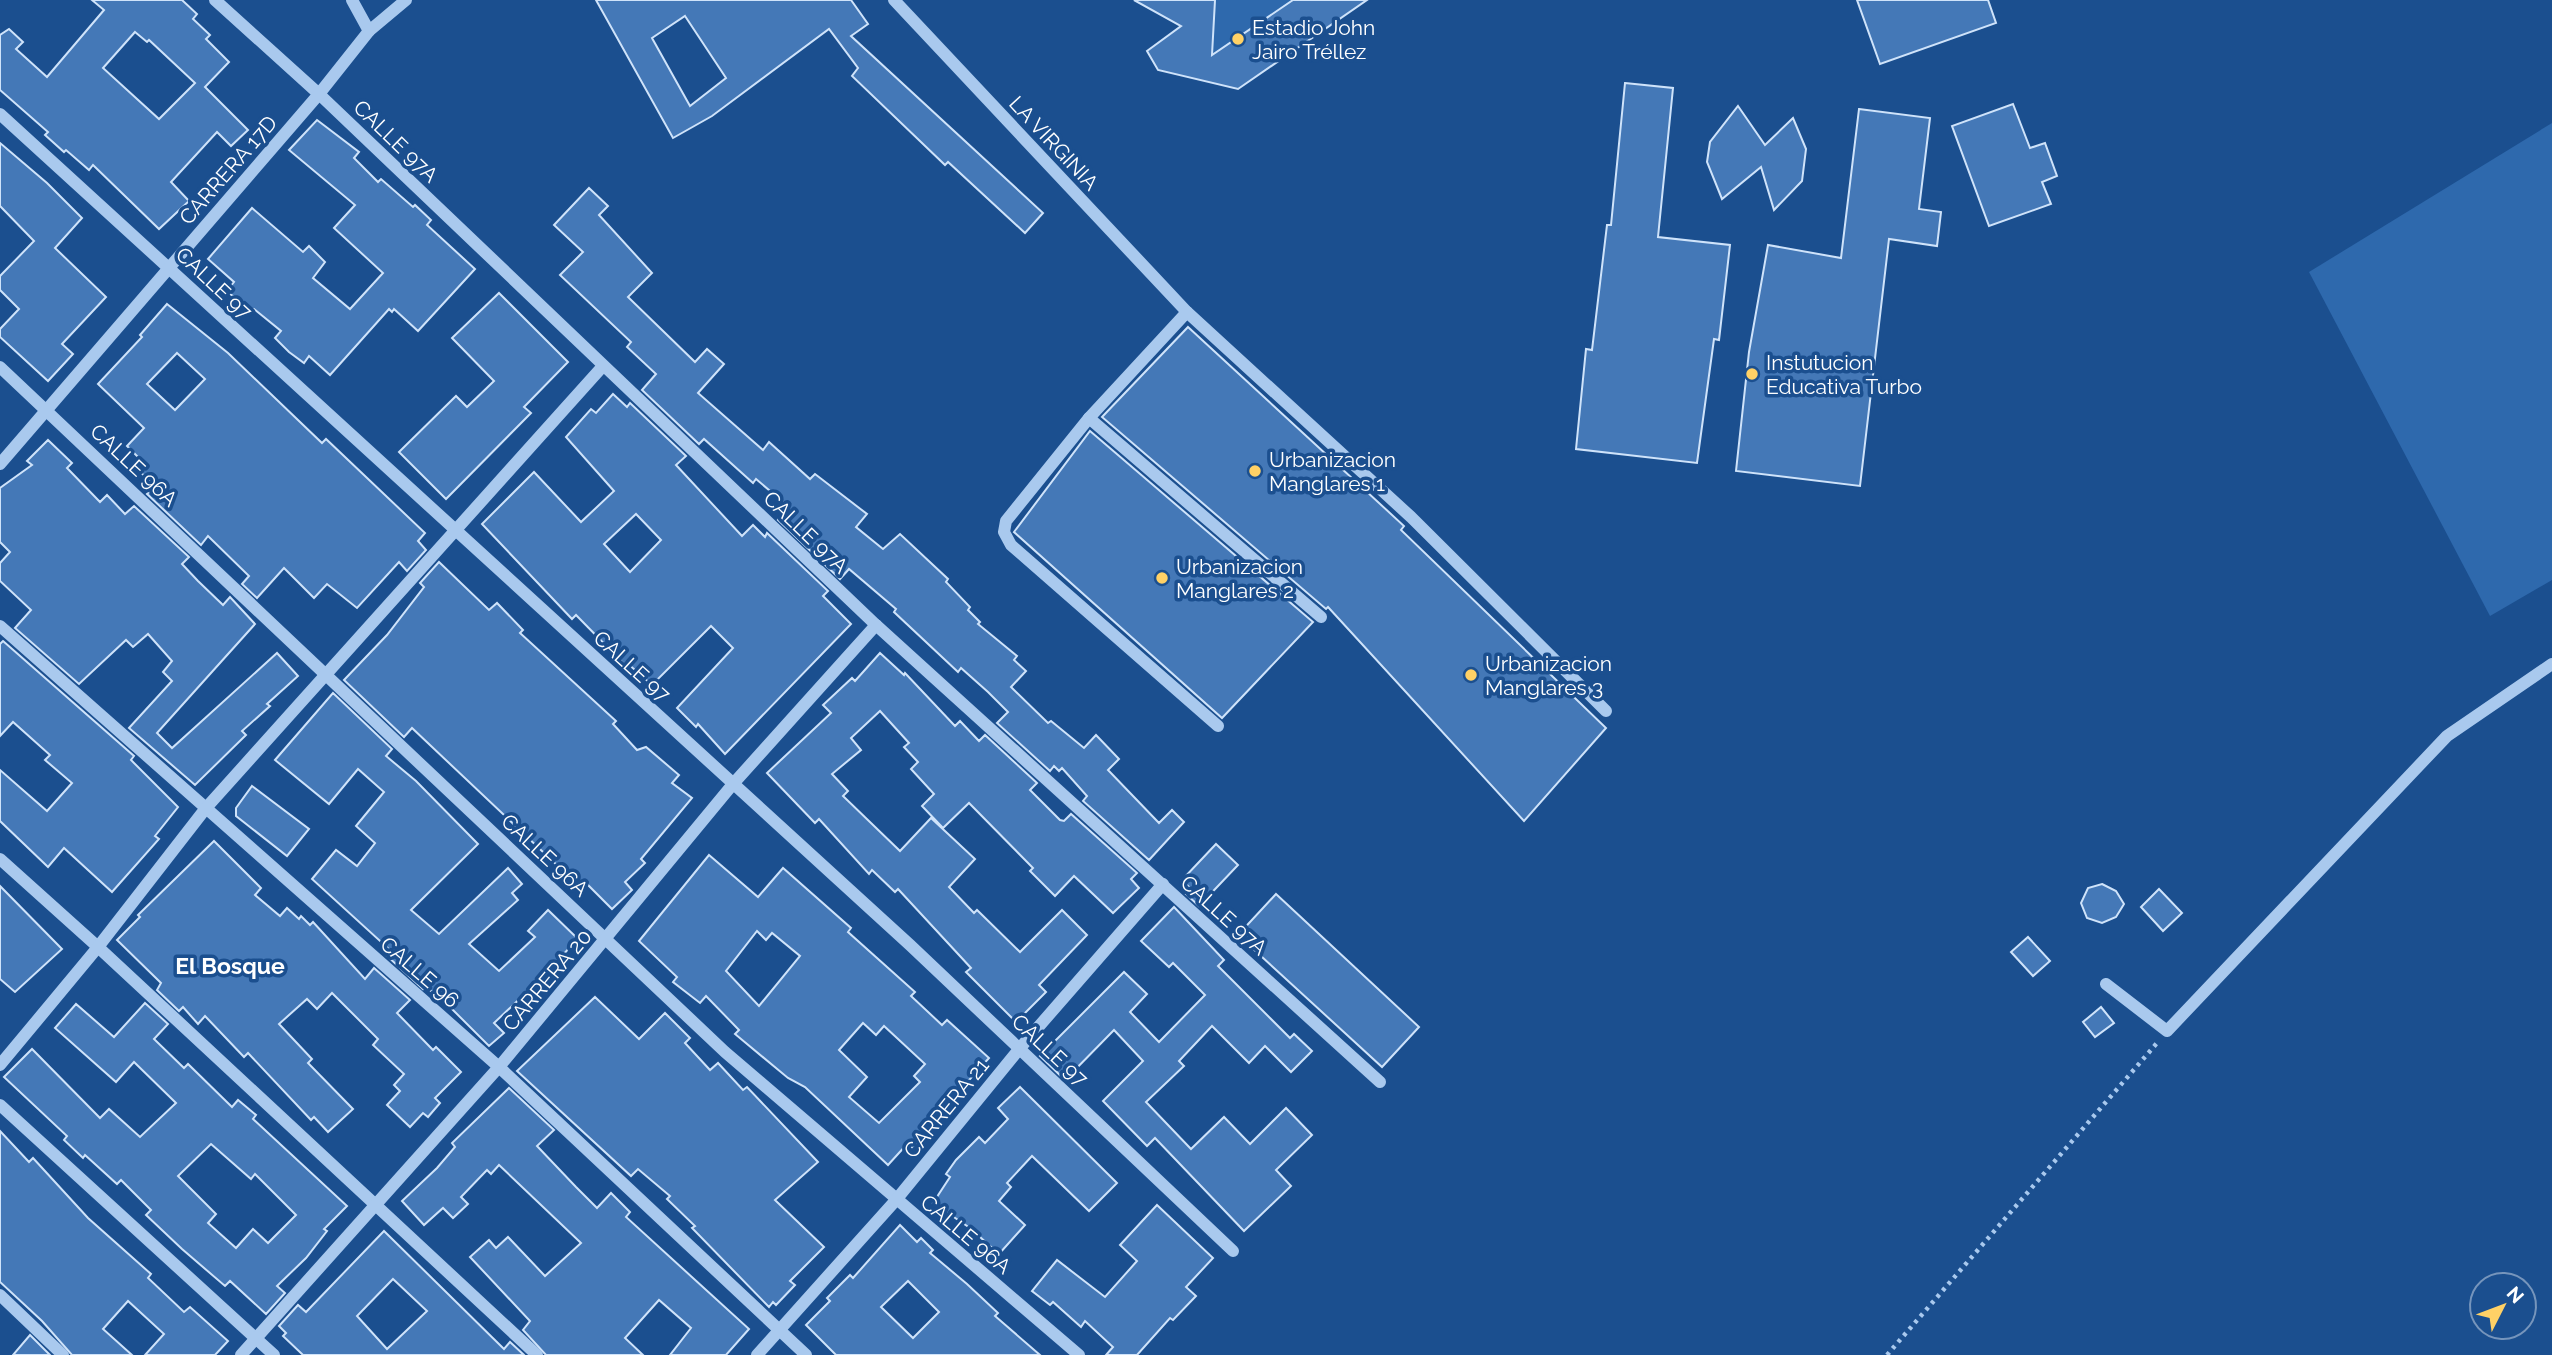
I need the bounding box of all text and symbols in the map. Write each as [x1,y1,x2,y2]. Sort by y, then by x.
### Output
place label: Estadio John Jairo Tréllez [1252,15,1375,64]
marker: Estadio John Jairo Tréllez [1230,31,1246,47]
street label: LA VIRGINIA [1004,91,1104,195]
street label: CALLE 97A [349,95,443,187]
street label: CARRERA 17D [174,110,282,230]
street label: CALLE 97 [171,242,258,325]
place label: Instutucion Educativa Turbo [1766,350,1922,399]
marker: Instutucion Educativa Turbo [1744,366,1760,382]
street label: CALLE 96A [85,418,183,512]
place label: Urbanizacion Manglares 1 [1269,447,1396,496]
marker: Urbanizacion Manglares 1 [1247,463,1263,479]
street label: CALLE 97A [759,486,853,578]
place label: Urbanizacion Manglares 2 [1176,554,1303,603]
marker: Urbanizacion Manglares 2 [1154,570,1170,586]
street label: CALLE 97 [589,625,676,707]
place label: Urbanizacion Manglares 3 [1485,651,1612,700]
marker: Urbanizacion Manglares 3 [1463,667,1479,683]
street label: CALLE 96A [496,808,594,902]
street label: CALLE 97A [1176,870,1272,960]
street label: CARRERA 20 [497,924,597,1036]
street label: CALLE 96 [376,931,464,1013]
district label: El Bosque [175,952,285,979]
street label: CALLE 97 [1007,1009,1094,1092]
street label: CARRERA 21 [898,1053,994,1163]
street label: CALLE 96A [916,1189,1016,1279]
north arrow [2468,1271,2538,1341]
text: N [2503,1282,2529,1307]

